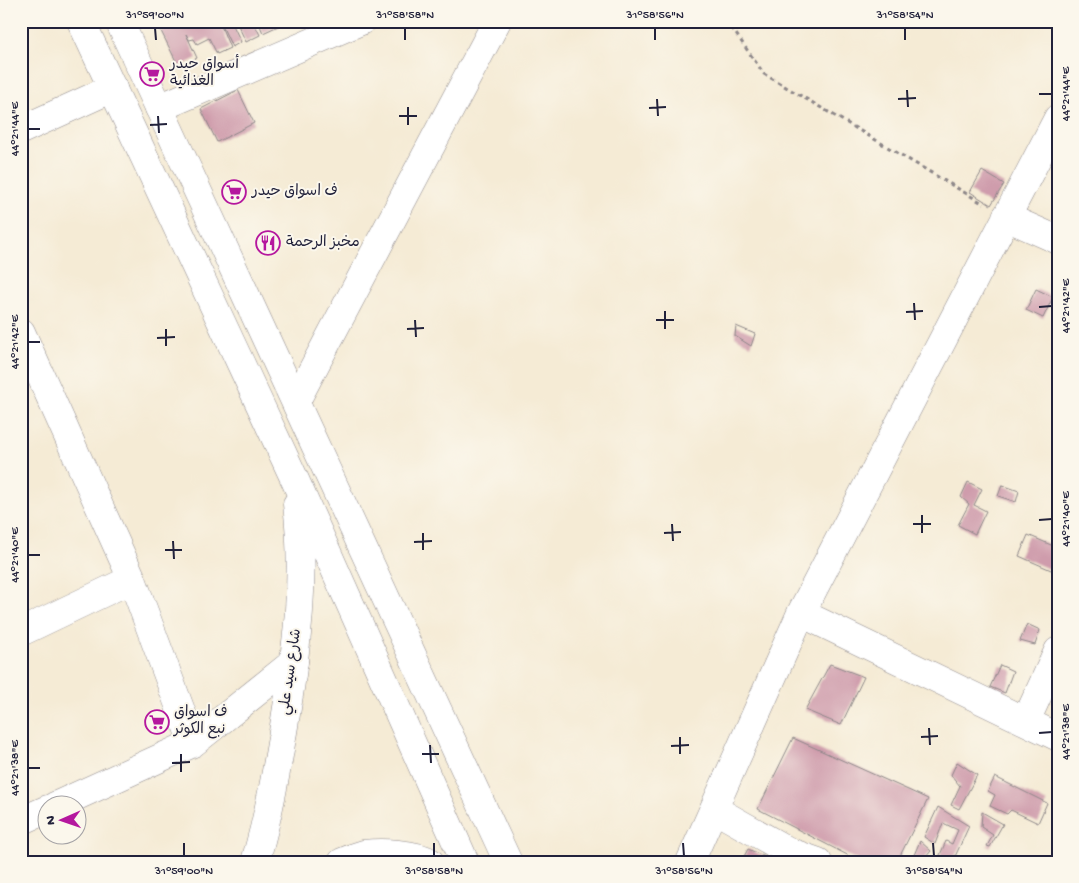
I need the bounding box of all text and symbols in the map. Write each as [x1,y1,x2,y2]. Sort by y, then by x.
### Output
text: 31°59'00"N [125,9,184,23]
text: 31°58'58"N [375,9,434,23]
text: 31°58'56"N [625,9,684,23]
text: 31°58'54"N [875,9,934,23]
place label: أسواق حيدر الغذائية [169,54,239,91]
supermarket icon: أسواق حيدر الغذائية [139,61,165,87]
text: 44°21'44"E [1060,66,1074,121]
text: 44°21'44"E [9,101,23,156]
supermarket icon: ف اسواق حيدر [221,179,247,205]
place label: ف اسواق حيدر [251,183,338,201]
restaurant icon: مخبز الرحمة [255,230,281,256]
place label: مخبز الرحمة [286,234,360,252]
text: 44°21'42"E [1060,278,1074,333]
text: 44°21'42"E [9,314,23,369]
text: 44°21'40"E [1060,491,1074,547]
text: 44°21'40"E [9,527,23,583]
street label: شارع سيد علي [276,628,308,717]
place label: ف اسواق نبع الكوثر [172,704,227,739]
text: 44°21'38"E [1060,704,1074,760]
supermarket icon: ف اسواق نبع الكوثر [144,709,170,735]
text: 44°21'38"E [9,740,23,796]
north arrow [38,796,88,846]
text: N [43,816,60,825]
text: 31°59'00"N [154,865,213,879]
text: 31°58'58"N [404,865,463,879]
text: 31°58'56"N [654,865,713,879]
text: 31°58'54"N [904,865,963,879]

